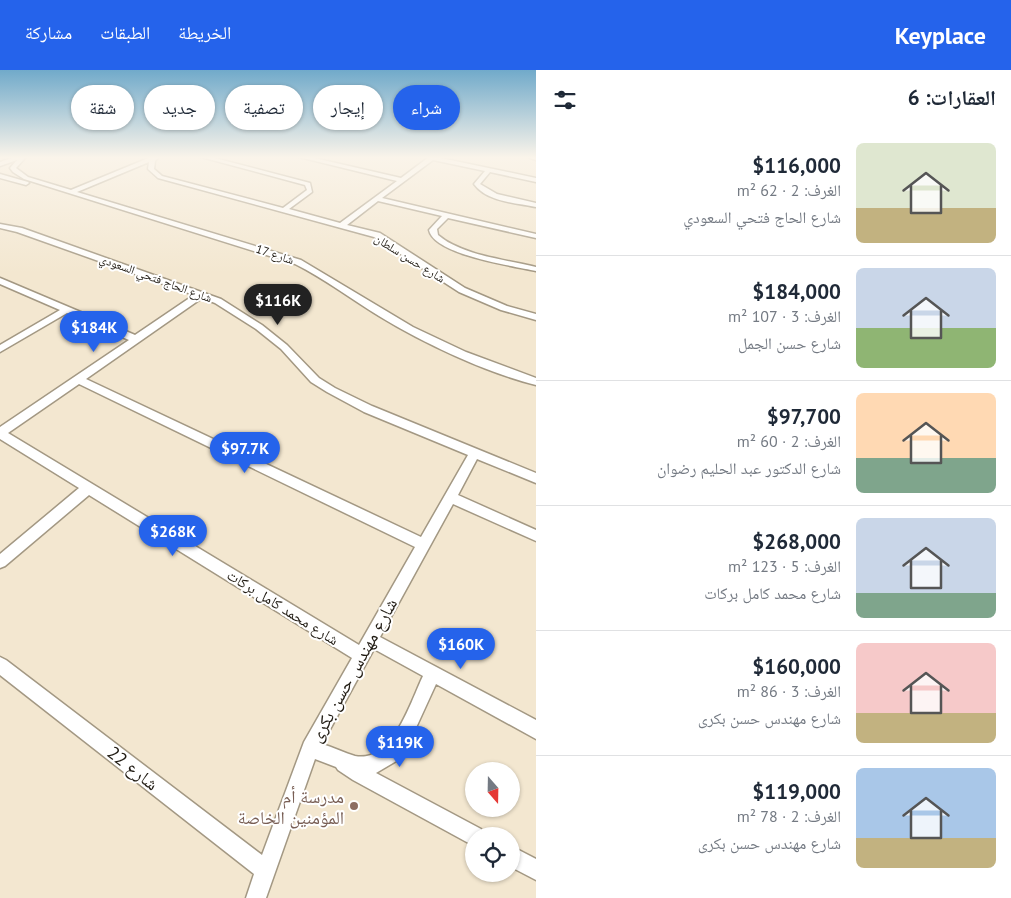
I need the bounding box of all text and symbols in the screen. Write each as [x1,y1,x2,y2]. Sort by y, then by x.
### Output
text: Keyplace [895,20,986,51]
text: مشاركة [25,21,72,44]
text: الطبقات [100,21,150,44]
text: الخريطة [178,21,231,44]
text: العقارات: 6 [908,84,996,111]
chip: شقة [71,85,134,130]
chip: جديد [144,85,215,130]
chip: تصفية [225,85,303,130]
chip: إيجار [313,85,383,130]
chip: شراء [393,85,460,130]
icon: filters [551,86,579,114]
text: $116,000 [752,152,841,179]
icon: home [896,163,956,223]
text: الغرف: 2 · 62 m² [737,180,841,200]
text: شارع الحاج فتحي السعودي [683,207,841,227]
street label: شارع حسن سلطان [371,230,448,287]
street label: شارع 17 [254,241,296,268]
street label: شارع الحاج فتحي السعودي [97,251,214,308]
text: $184,000 [752,278,841,305]
pin: $116K [243,284,313,326]
icon: home [896,288,956,348]
text: $116K [255,290,301,310]
text: الغرف: 3 · 107 m² [728,306,841,326]
pin: $184K [59,310,129,353]
text: $184K [71,317,117,337]
text: شارع حسن الجمل [738,333,841,353]
text: $97,700 [767,403,841,430]
icon: home [896,413,956,473]
text: الغرف: 2 · 60 m² [737,431,841,451]
pin: $97.7K [204,432,286,474]
text: $97.7K [221,438,269,458]
text: شارع الدكتور عبد الحليم رضوان [657,458,841,478]
pin: $268K [138,514,208,557]
text: $268K [150,521,196,541]
text: $268,000 [752,528,841,555]
icon: home [896,538,956,598]
text: الغرف: 5 · 123 m² [728,556,841,576]
street label: شارع محمد كامل بركات [223,565,342,650]
text: شارع محمد كامل بركات [704,583,841,603]
street label: شارع مهندس حسن بكرى [304,594,402,746]
pin: $160K [426,628,496,670]
text: $160K [438,634,484,654]
text: $160,000 [752,653,841,680]
icon: home [896,663,956,723]
text: الغرف: 3 · 86 m² [737,681,841,701]
text: شارع مهندس حسن بكرى [698,708,841,728]
pin: $119K [365,726,435,768]
text: $119K [377,732,423,752]
street label: شارع 22 [103,741,163,795]
north arrow [465,762,520,818]
map controls [465,762,520,882]
text: $119,000 [752,778,841,805]
place label: مدرسة أم المؤمنين الخاصة [238,785,344,829]
icon: home [896,788,956,848]
marker: مدرسة أم المؤمنين الخاصة [348,800,360,812]
text: الغرف: 2 · 78 m² [737,806,841,826]
button: locate [465,827,520,882]
text: شارع مهندس حسن بكرى [698,833,841,853]

